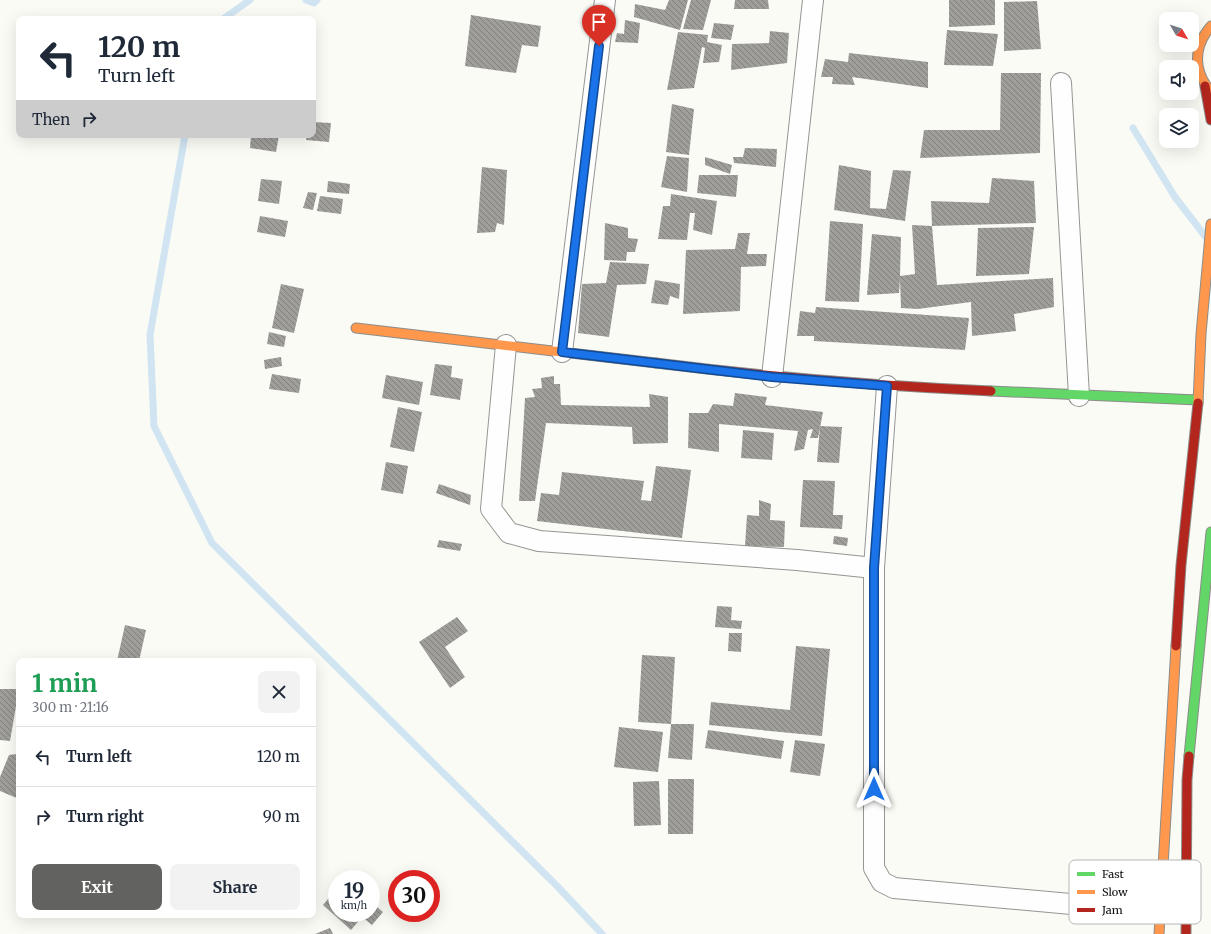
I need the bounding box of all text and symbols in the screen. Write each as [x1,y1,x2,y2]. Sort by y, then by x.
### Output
pin [582,5,616,46]
icon: arrive [588,11,610,33]
north arrow [1159,12,1199,52]
map controls [1159,12,1199,148]
text: 120 m [98,29,180,65]
icon: left [32,32,84,84]
button: sound [1159,60,1199,100]
text: Turn left [98,64,175,87]
icon: right [78,108,100,130]
button: layers [1159,108,1199,148]
text: Then [32,110,70,129]
text: 1 min [32,668,97,699]
button: close [258,671,300,713]
text: 300 m · 21:16 [32,699,109,716]
icon: left [32,746,54,768]
text: Turn left [66,747,132,766]
text: 120 m [257,747,300,766]
position arrow [853,768,895,810]
icon: right [32,806,54,828]
text: Turn right [66,807,144,826]
text: 90 m [263,807,300,826]
legend [1069,860,1201,924]
button: Exit [32,864,162,910]
button: Share [170,864,300,910]
text: Fast [1102,867,1125,881]
speed limit sign: 30 [388,870,440,922]
text: 19 [344,878,364,903]
text: Slow [1102,885,1128,899]
text: km/h [341,899,367,912]
text: Jam [1101,903,1123,917]

